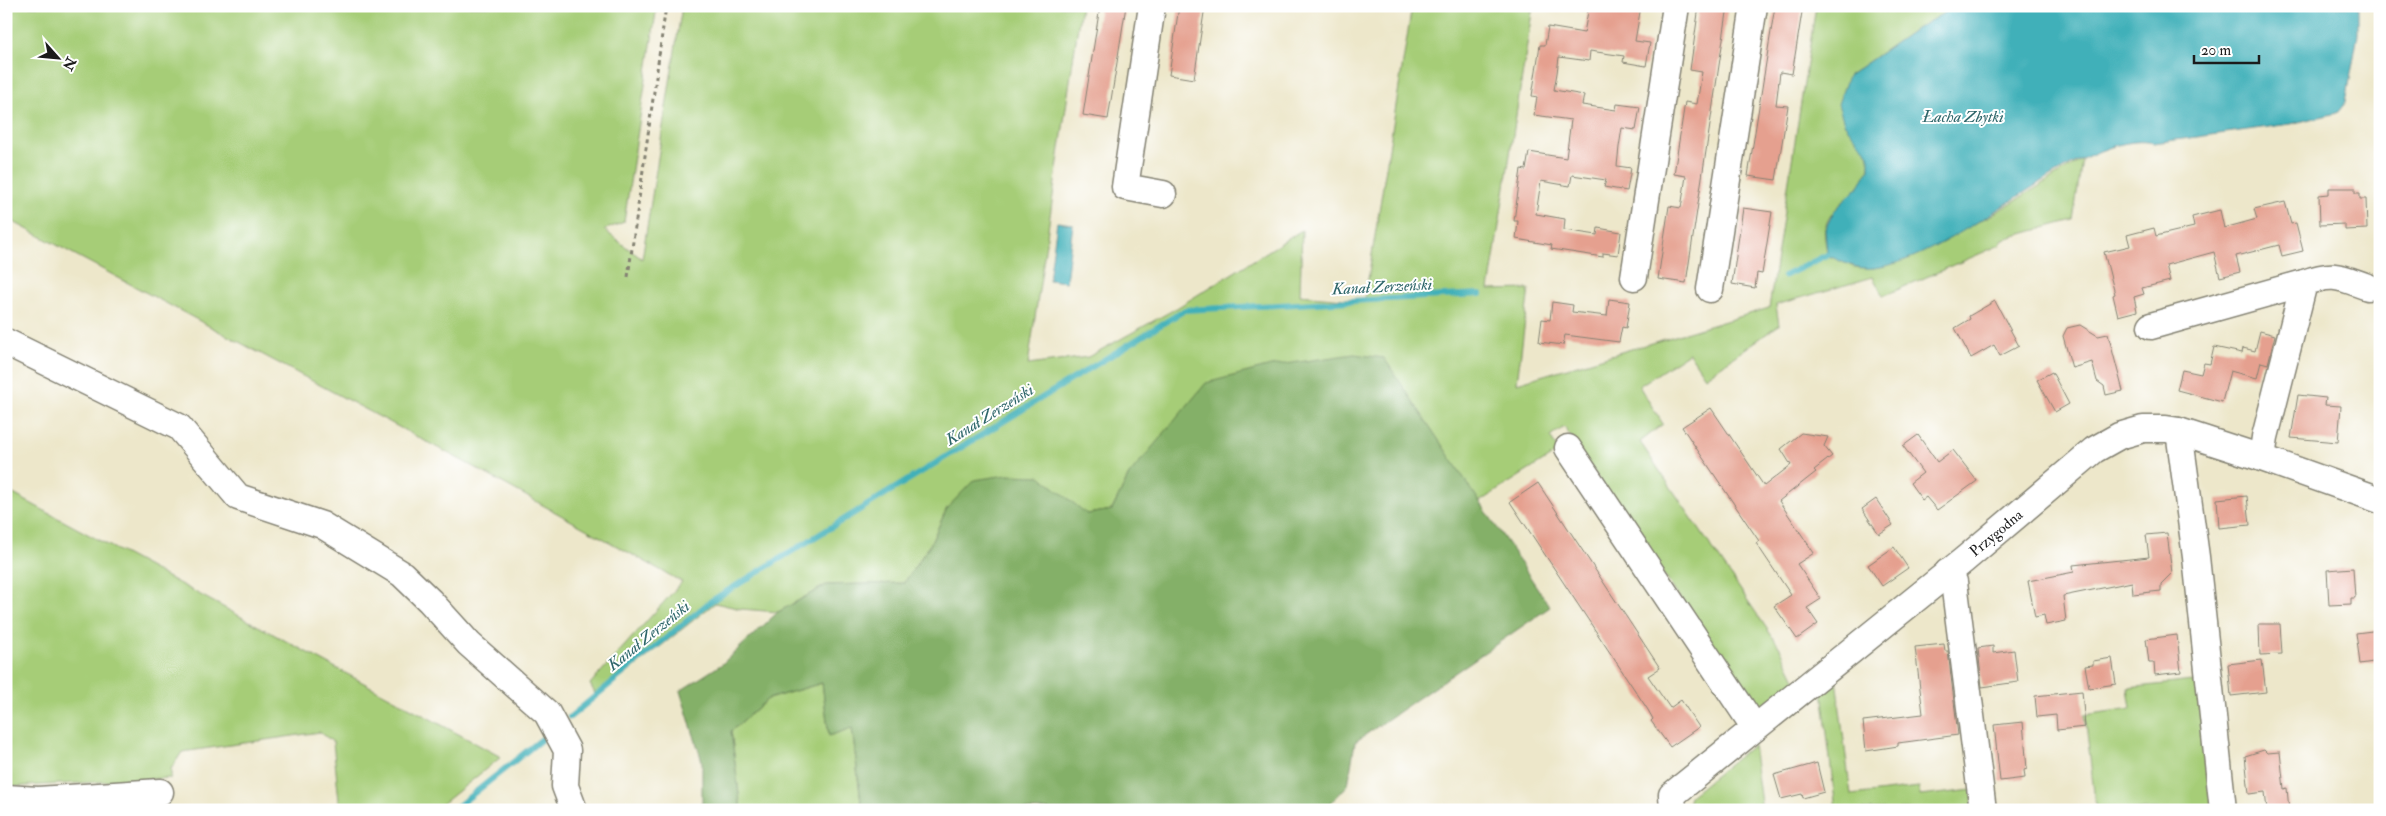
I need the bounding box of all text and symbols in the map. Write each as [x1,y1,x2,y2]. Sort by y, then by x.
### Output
north arrow [32,32,82,82]
scale bar [2194,32,2258,64]
text: 20 m [2201,41,2231,60]
text: N [59,53,80,74]
water label: Łacha Zbytki [1921,107,2004,127]
water label: Kanał Zerzeński [1330,274,1433,300]
water label: Kanał Zerzeński [941,379,1038,450]
street label: Przygodna [1966,505,2028,561]
water label: Kanał Zerzeński [603,596,694,676]

